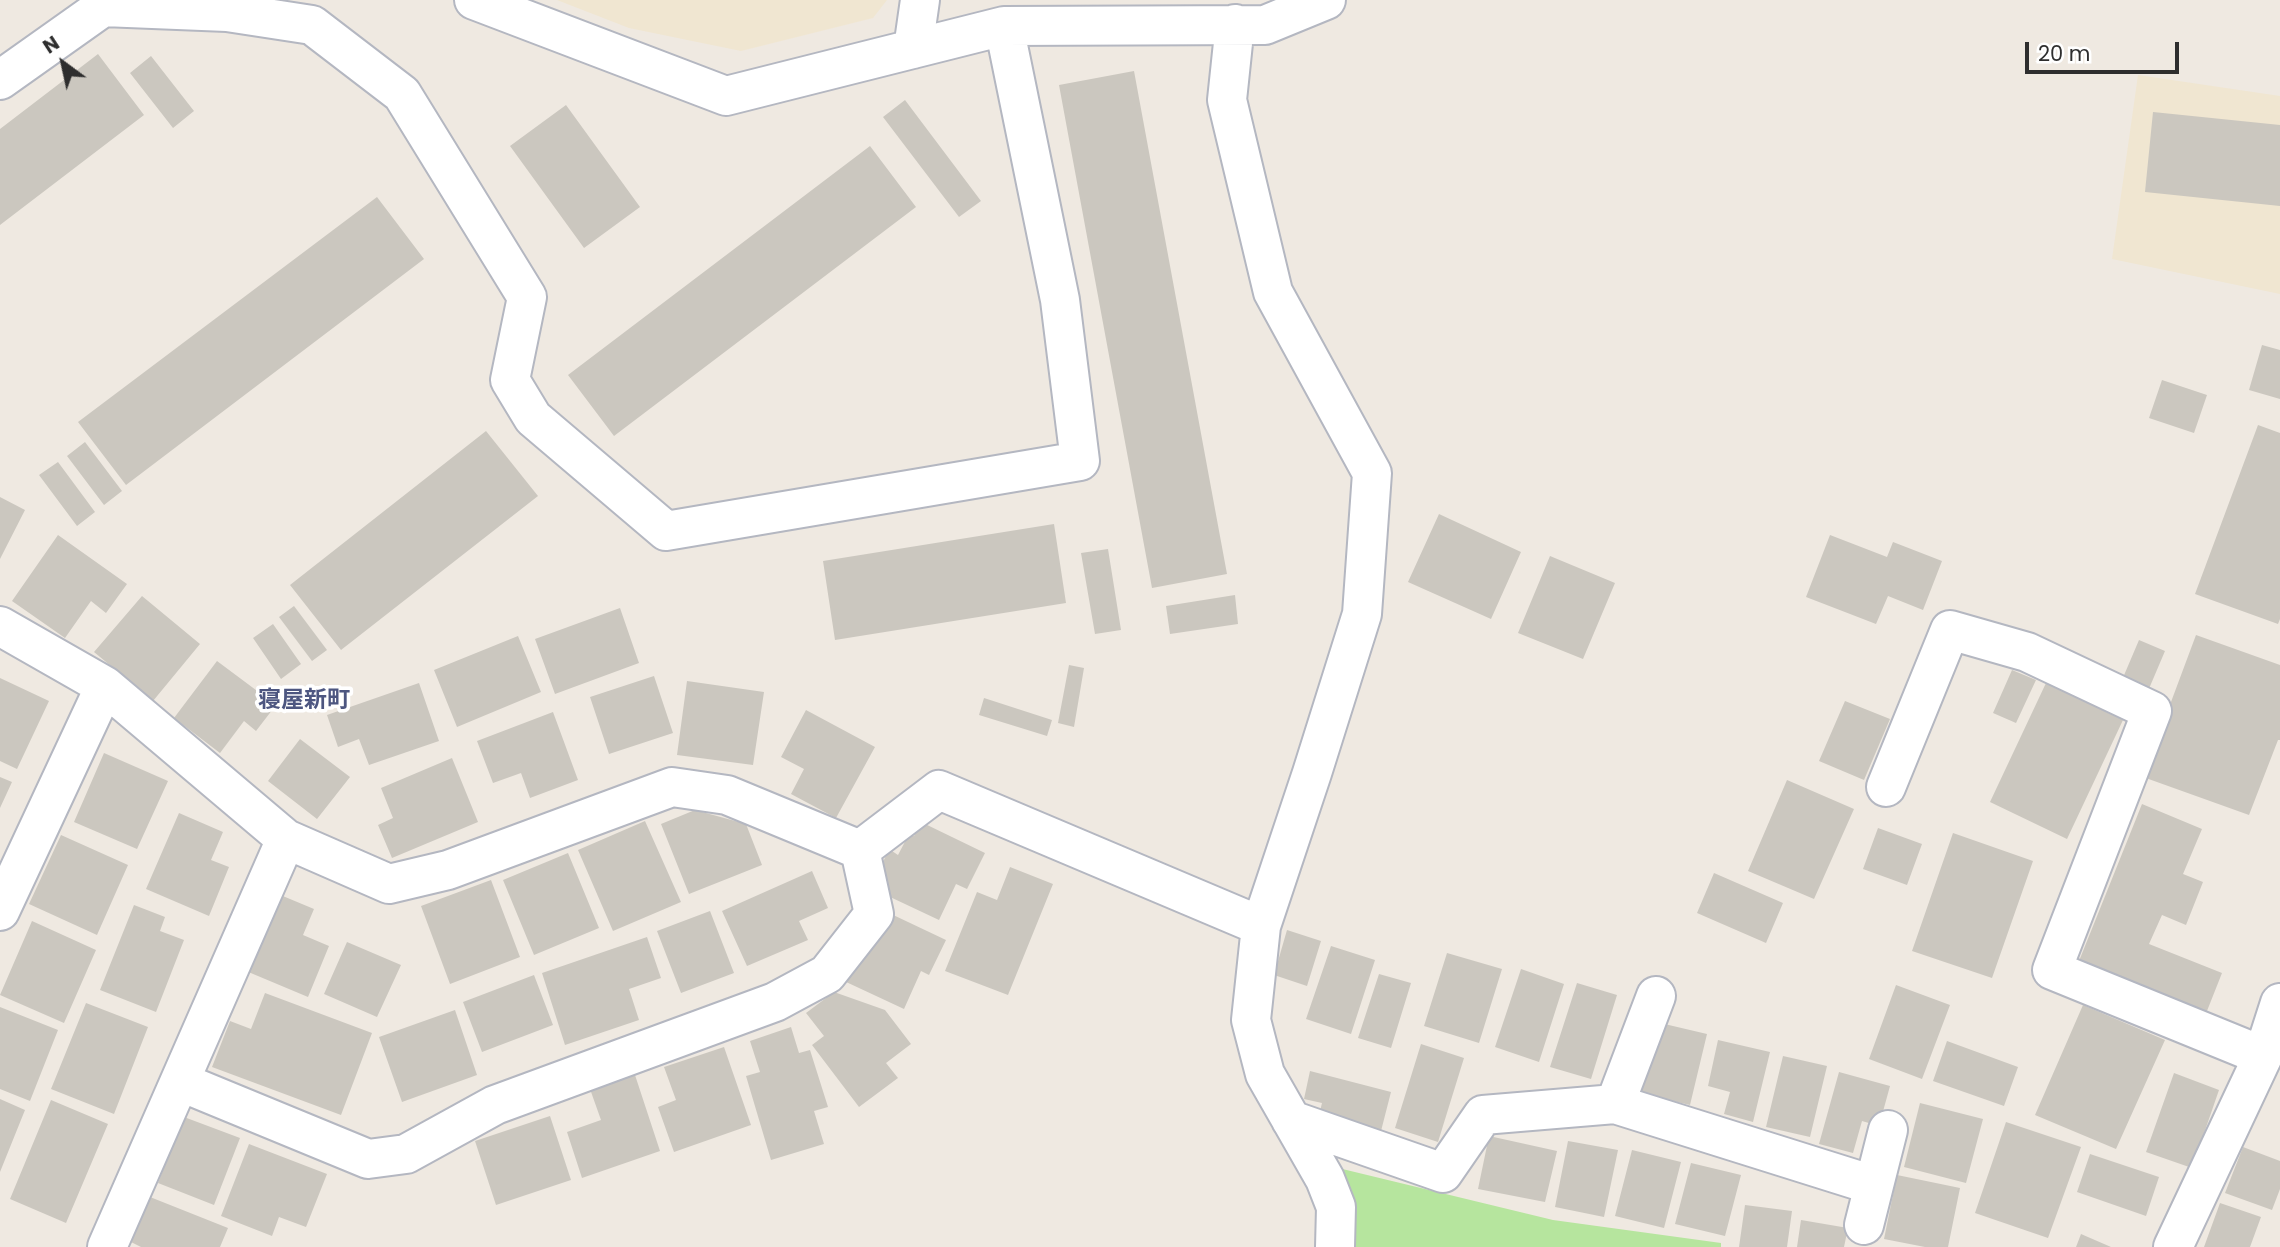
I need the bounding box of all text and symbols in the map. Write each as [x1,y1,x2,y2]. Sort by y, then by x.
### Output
north arrow [28,28,98,98]
scale bar [2028,28,2182,72]
text: N [38,30,65,60]
text: 20 m [2038,39,2091,68]
district label: 寝屋新町 [258,687,350,715]

